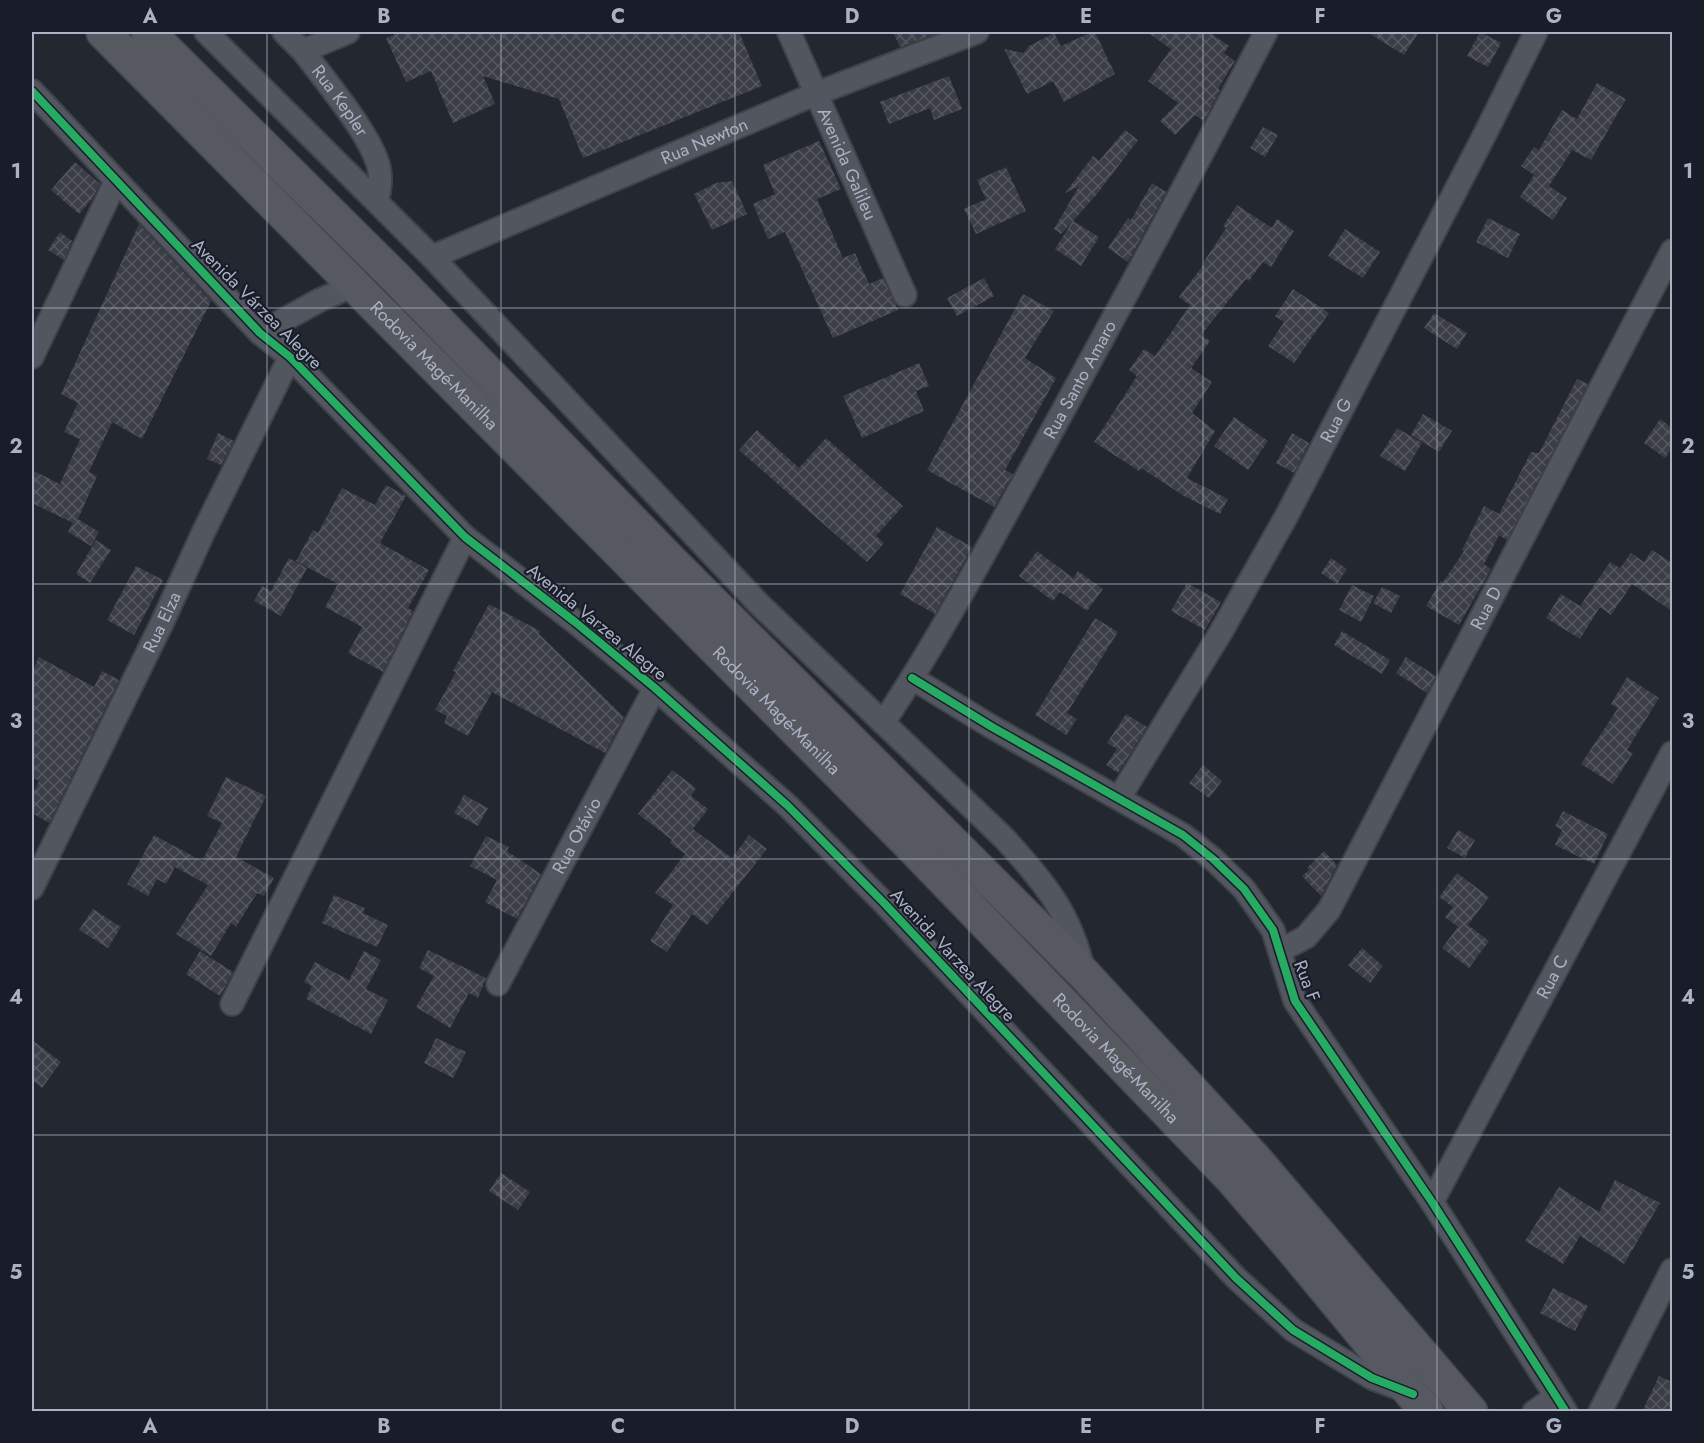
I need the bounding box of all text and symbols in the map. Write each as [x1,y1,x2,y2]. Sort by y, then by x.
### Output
text: A [142,2,158,31]
text: B [377,2,391,31]
text: C [611,2,625,31]
text: D [845,2,859,31]
text: E [1080,2,1092,31]
text: F [1314,2,1326,31]
text: G [1546,2,1562,31]
street label: Rua Kepler [305,59,375,142]
street label: Avenida Galileu [811,103,883,224]
street label: Rua Newton [657,111,752,171]
text: 1 [11,157,21,186]
text: 1 [1683,157,1693,186]
street label: Avenida Várzea Alegre [186,233,328,375]
street label: Rodovia Magé-Manilha [364,295,504,436]
street label: Rua Santo Amaro [1037,315,1123,444]
street label: Rua G [1314,393,1359,447]
text: 2 [9,432,23,461]
text: 2 [1681,432,1695,461]
street label: Avenida Varzea Alegre [521,557,673,687]
street label: Rua D [1464,582,1508,634]
street label: Rua Elza [136,587,188,657]
street label: Rodovia Magé-Manilha [706,640,847,781]
text: 3 [10,707,22,736]
text: 3 [1682,707,1694,736]
street label: Rua Otávio [546,793,608,878]
street label: Avenida Varzea Alegre [884,883,1022,1027]
street label: Rua C [1530,951,1575,1004]
street label: Rua F [1287,956,1327,1006]
text: 4 [9,983,23,1012]
text: 4 [1681,983,1695,1012]
street label: Rodovia Magé-Manilha [1047,987,1185,1130]
text: 5 [10,1258,23,1287]
text: 5 [1682,1258,1695,1287]
text: A [142,1412,158,1441]
text: B [377,1412,391,1441]
text: C [611,1412,625,1441]
text: D [845,1412,859,1441]
text: E [1080,1412,1092,1441]
text: F [1314,1412,1326,1441]
text: G [1546,1412,1562,1441]

